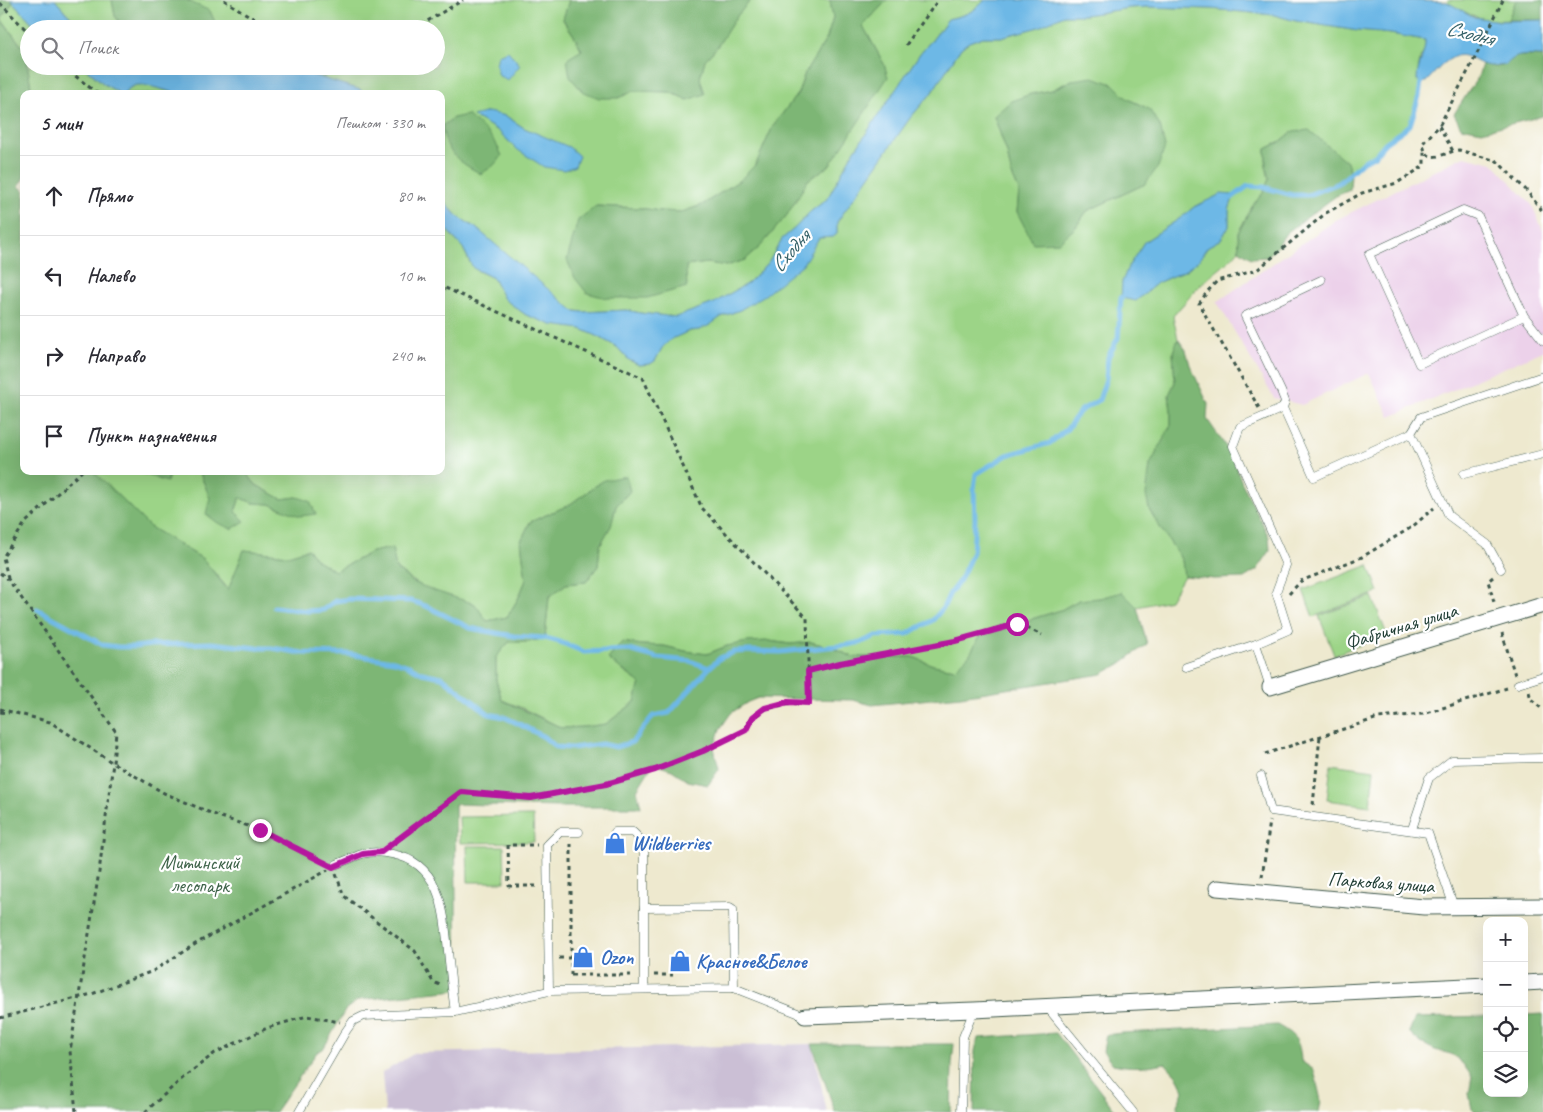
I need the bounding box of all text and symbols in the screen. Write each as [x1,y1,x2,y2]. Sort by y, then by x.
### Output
water label: Сходня [1444,15,1499,52]
search box [20,20,445,75]
icon: search [38,34,66,62]
text: Поиск [78,36,118,60]
text: 5 мин [40,110,82,136]
text: Пешком · 330 m [336,113,425,133]
icon: ahead [40,182,68,210]
text: Прямо [87,184,132,208]
text: 80 m [398,186,425,206]
water label: Сходня [765,222,818,277]
icon: left [40,262,68,290]
text: Налево [87,264,135,288]
text: 10 m [398,266,425,286]
icon: right [40,342,68,370]
text: Направо [87,344,145,368]
text: 240 m [391,346,425,366]
icon: arrive [40,422,68,450]
text: Пункт назначения [87,424,216,448]
street label: Фабричная улица [1342,597,1461,655]
route start [1006,613,1029,636]
route end [249,819,272,842]
shop icon: Wildberries [602,830,628,856]
place label: Wildberries [632,831,712,856]
park label: Митинский лесопарк [161,850,241,898]
street label: Парковая улица [1327,866,1436,899]
map controls [1483,917,1528,1097]
button: + [1483,917,1528,962]
shop icon: Ozon [570,944,596,970]
place label: Ozon [600,945,634,970]
shop icon: Красное&Белое [667,948,693,974]
place label: Красное&Белое [696,949,808,974]
button: − [1483,962,1528,1007]
button: locate [1483,1007,1528,1052]
button: layers [1483,1052,1528,1097]

